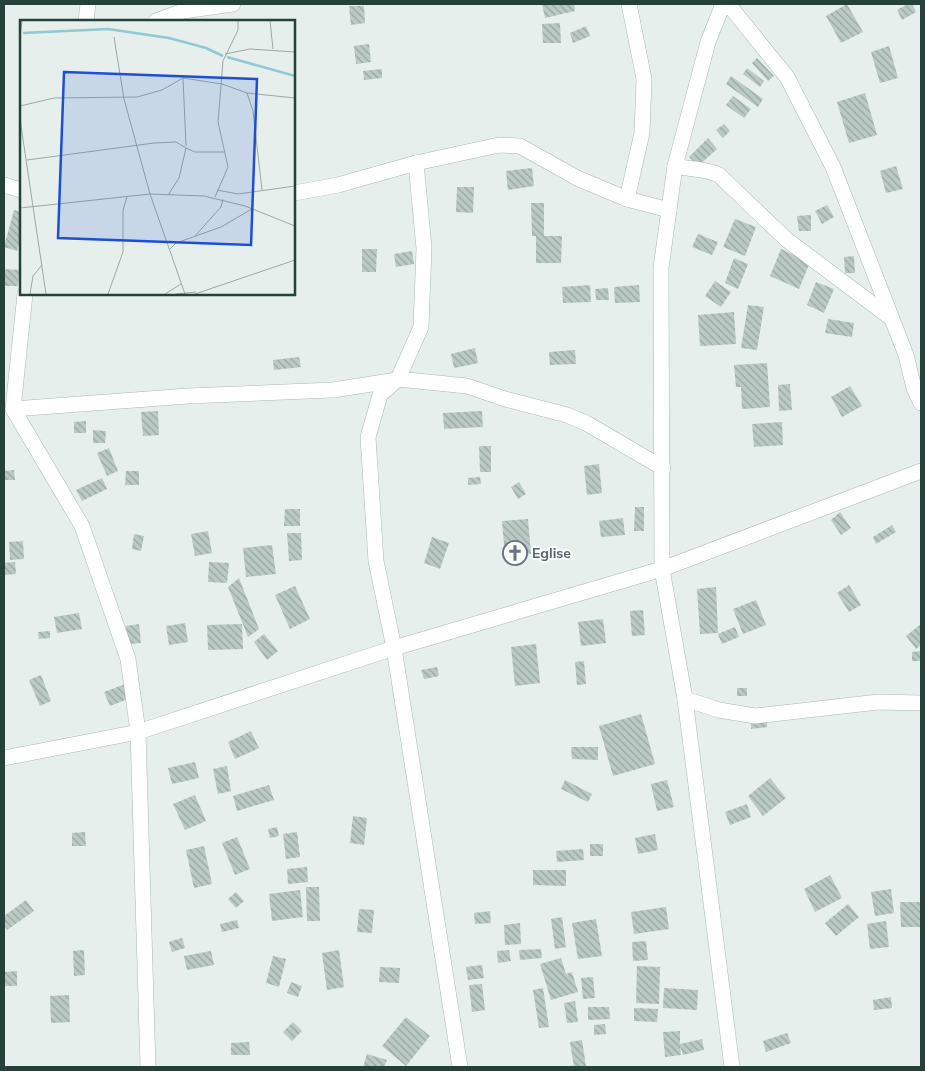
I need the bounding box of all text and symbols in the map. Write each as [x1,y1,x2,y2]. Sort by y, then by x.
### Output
inset map [20,20,295,295]
church icon: Eglise [502,540,528,566]
place label: Eglise [532,544,571,562]

